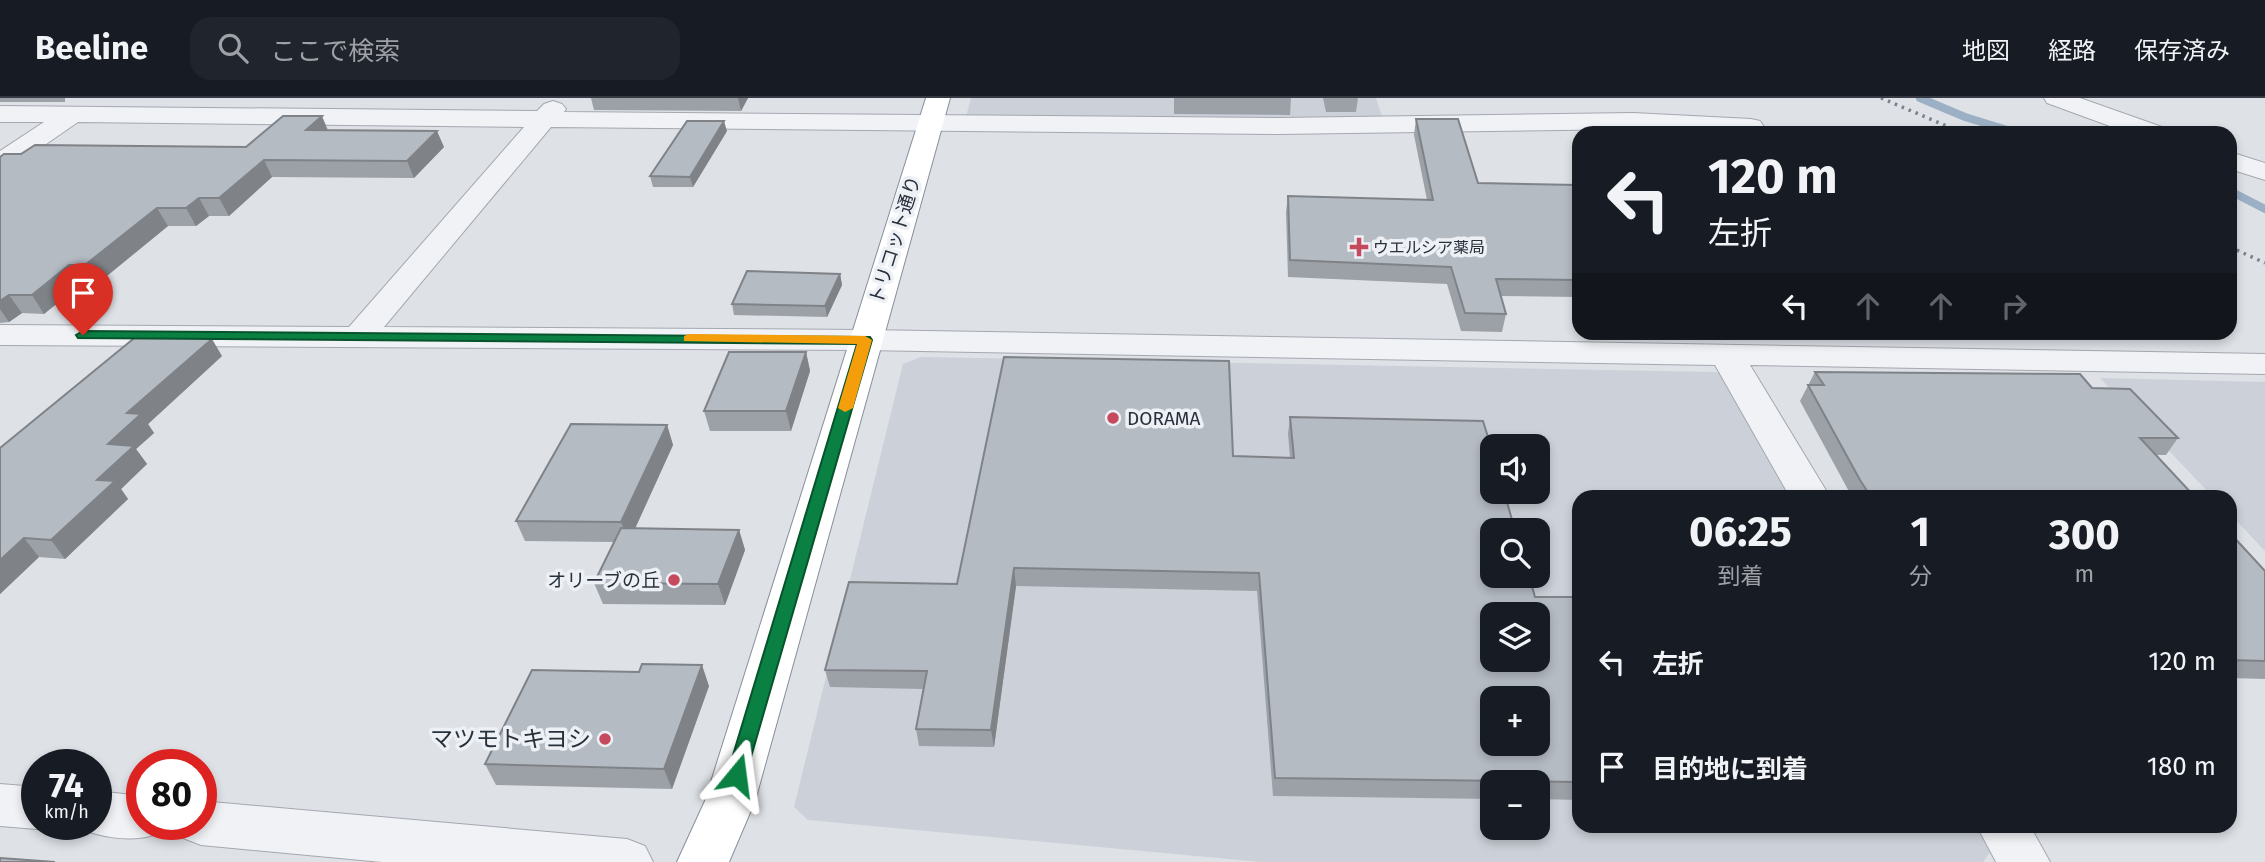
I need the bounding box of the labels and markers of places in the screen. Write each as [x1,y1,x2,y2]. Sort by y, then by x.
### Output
place label: ウエルシア薬局 [1373,238,1485,257]
marker: ウエルシア薬局 [1351,239,1367,255]
pin [53,263,113,335]
place label: DORAMA [1127,407,1201,430]
marker: DORAMA [1105,410,1121,426]
place label: オリーブの丘 [547,569,660,592]
marker: オリーブの丘 [666,572,682,588]
place label: マツモトキヨシ [430,725,591,753]
marker: マツモトキヨシ [597,731,613,747]

